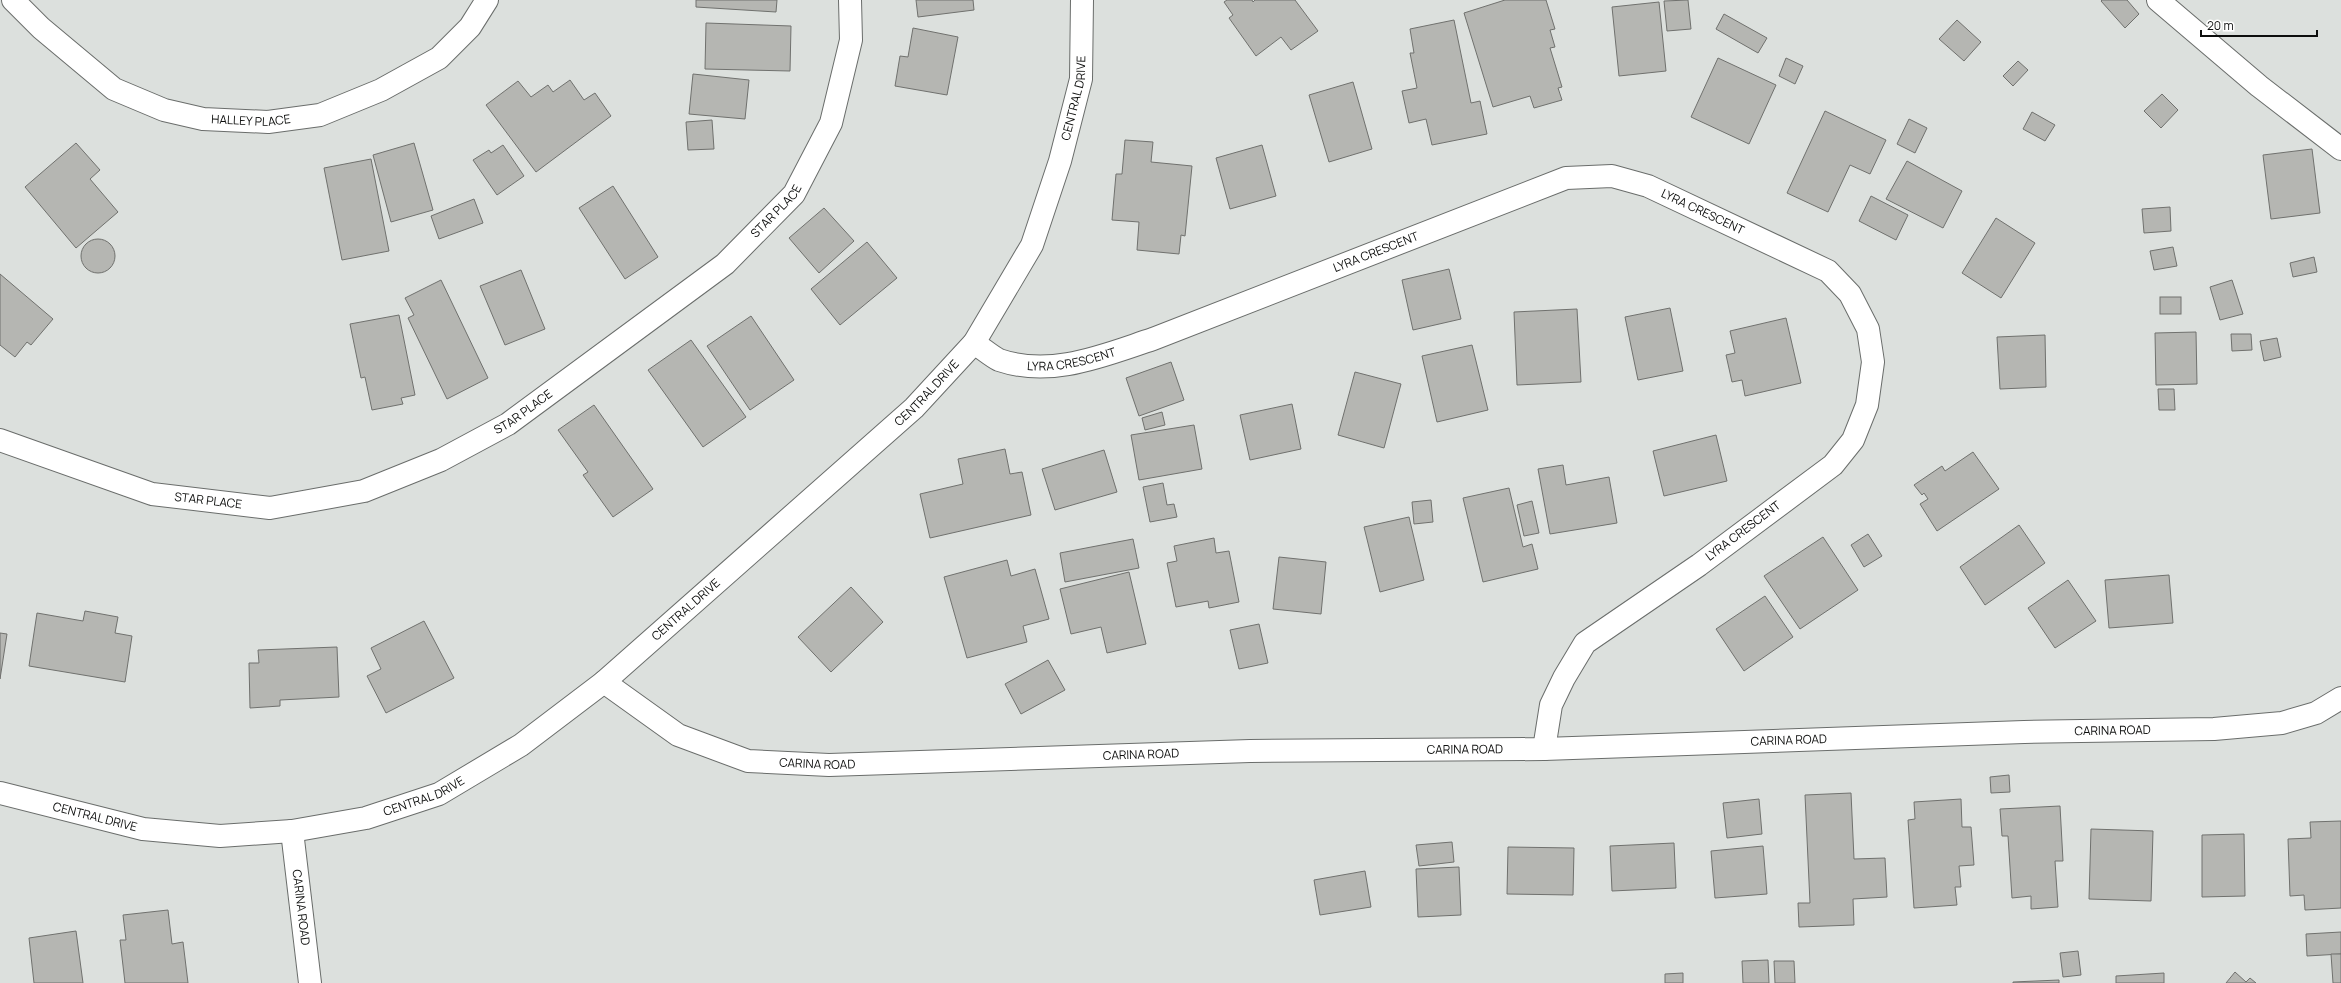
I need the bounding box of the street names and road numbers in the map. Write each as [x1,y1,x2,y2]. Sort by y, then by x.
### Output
street label: CENTRAL DRIVE [1057,55,1089,142]
street label: HALLEY PLACE [211,110,292,130]
street label: STAR PLACE [746,181,806,241]
street label: LYRA CRESCENT [1659,184,1748,239]
street label: LYRA CRESCENT [1331,227,1422,276]
street label: LYRA CRESCENT [1026,343,1119,375]
street label: CENTRAL DRIVE [890,356,963,430]
street label: STAR PLACE [491,385,556,438]
street label: STAR PLACE [174,488,243,513]
street label: LYRA CRESCENT [1702,496,1784,564]
street label: CENTRAL DRIVE [648,574,724,644]
street label: CARINA ROAD [2074,721,2151,739]
street label: CARINA ROAD [1750,730,1827,750]
street label: CARINA ROAD [1427,740,1503,758]
street label: CARINA ROAD [1103,744,1179,764]
street label: CARINA ROAD [779,754,856,773]
street label: CENTRAL DRIVE [381,772,468,820]
street label: CENTRAL DRIVE [51,798,139,835]
street label: CARINA ROAD [289,869,314,946]

